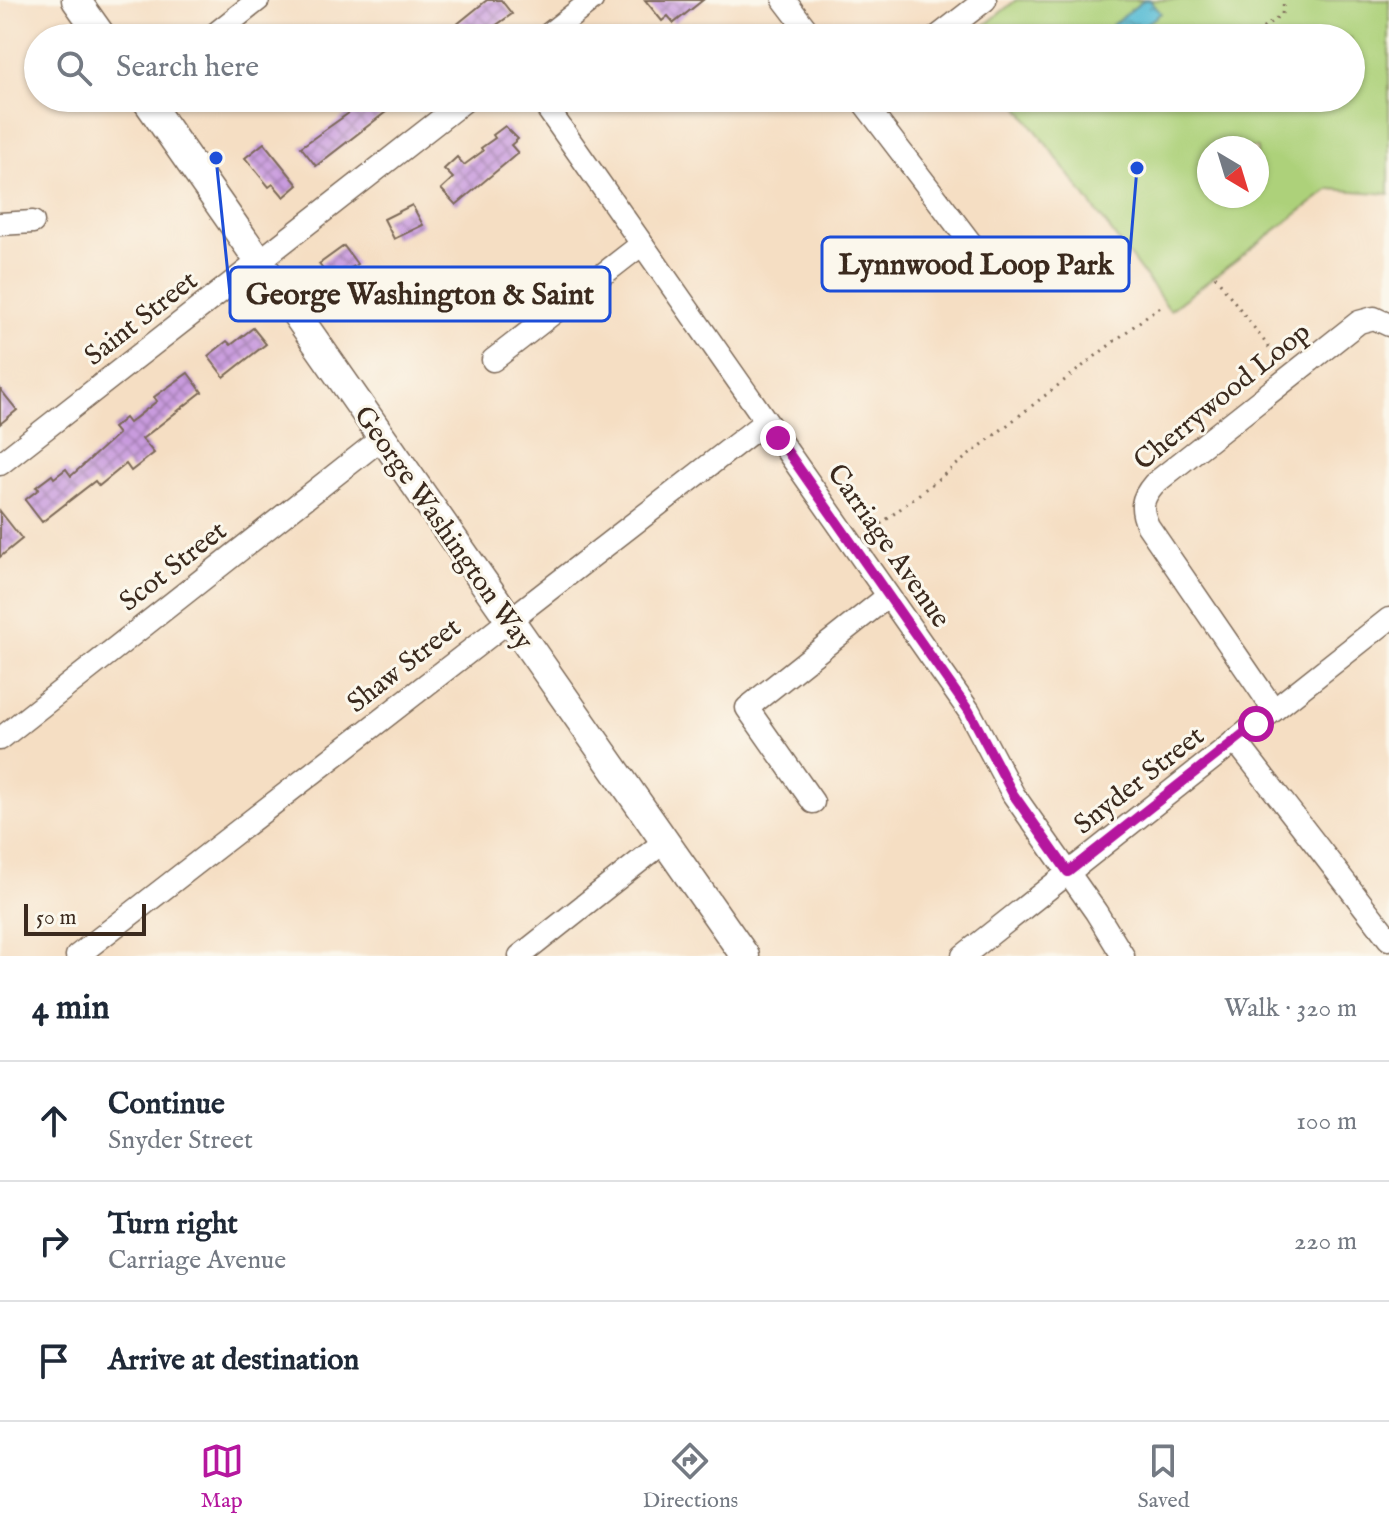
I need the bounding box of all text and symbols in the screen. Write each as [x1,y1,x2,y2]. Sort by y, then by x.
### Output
search box [24,24,1365,112]
icon: search [52,46,96,90]
text: Search here [116,49,259,87]
north arrow [1197,136,1269,208]
callout: Lynnwood Loop Park [822,237,1129,291]
text: Lynnwood Loop Park [838,247,1115,285]
street label: Saint Street [78,264,205,374]
callout: George Washington & Saint [230,267,610,321]
text: George Washington & Saint [246,277,595,315]
street label: Cherrywood Loop [1127,315,1318,479]
street label: George Washington Way [345,400,541,657]
route end [760,420,796,456]
street label: Carriage Avenue [819,458,957,635]
street label: Scot Street [113,514,235,620]
street label: Shaw Street [341,610,469,721]
route start [1238,706,1274,742]
street label: Snyder Street [1067,719,1212,843]
scale bar [24,900,146,936]
text: 50 m [36,904,77,932]
text: 4 min [32,987,110,1030]
text: Walk · 320 m [1224,992,1357,1025]
text: Continue [108,1086,225,1124]
icon: ahead [32,1099,76,1143]
text: 100 m [1296,1105,1357,1138]
text: Snyder Street [108,1124,253,1157]
text: Turn right [108,1206,238,1244]
icon: right [32,1219,76,1263]
text: 220 m [1294,1225,1357,1258]
text: Carriage Avenue [108,1244,286,1277]
icon: arrive [32,1339,76,1383]
text: Arrive at destination [108,1342,359,1380]
tab: Map [200,1439,244,1515]
tab: Directions [643,1439,738,1515]
tab: Saved [1137,1439,1189,1515]

